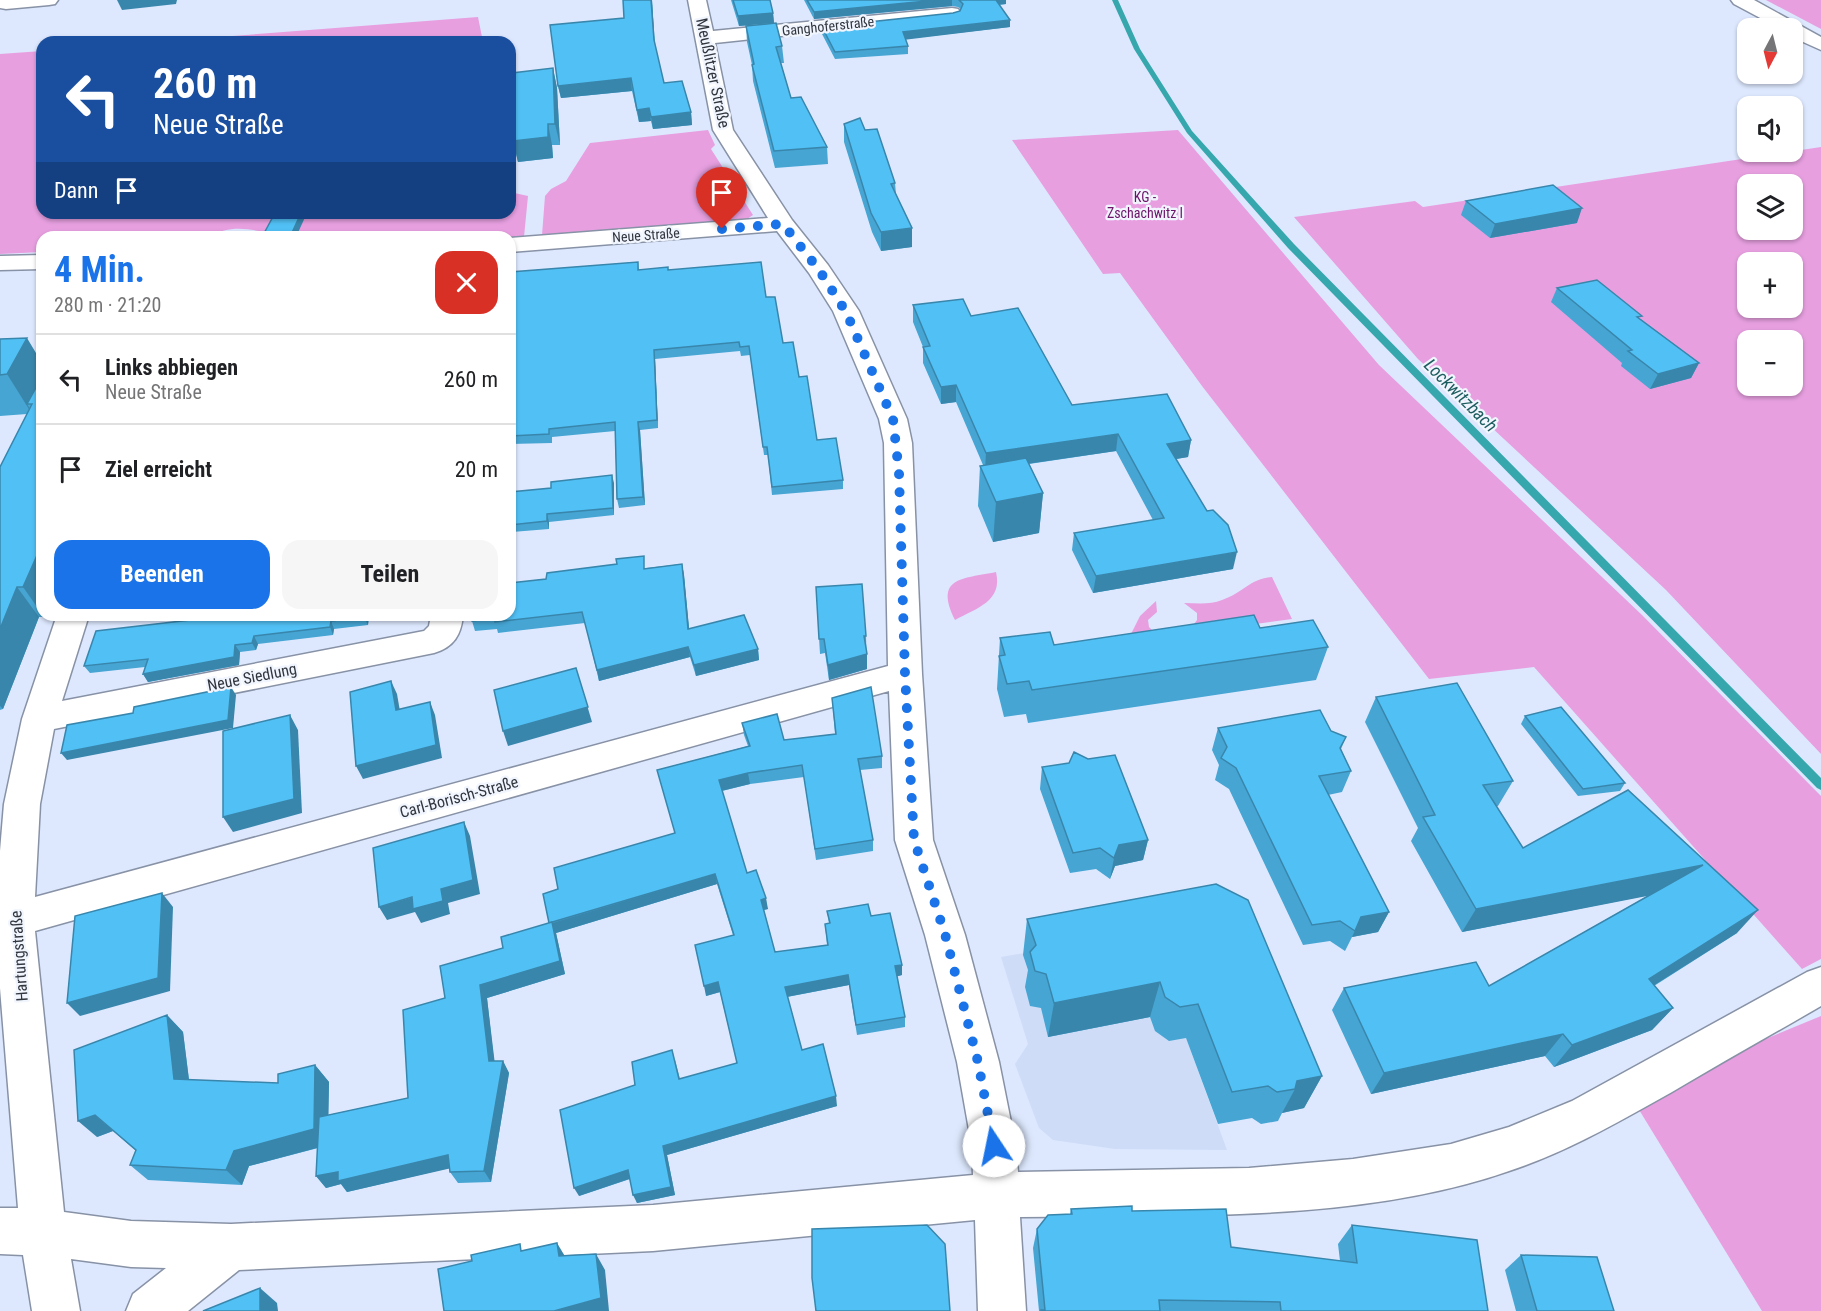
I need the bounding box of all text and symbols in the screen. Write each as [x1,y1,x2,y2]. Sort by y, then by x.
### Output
street label: Ganghoferstraße [781,13,875,39]
street label: Meußlitzer Straße [692,16,734,130]
north arrow [1737,18,1803,84]
map controls [1737,18,1803,396]
text: 260 m [153,59,258,108]
icon: left [54,60,132,138]
button: sound [1737,96,1803,162]
text: Neue Straße [153,109,284,141]
pin [696,167,747,229]
icon: arrive [110,174,143,207]
button: layers [1737,174,1803,240]
icon: arrive [705,176,738,209]
text: Dann [54,178,98,203]
park label: KG - Zschachwitz I [1107,189,1183,221]
street label: Neue Straße [612,225,681,245]
text: 4 Min. [54,249,145,291]
button: close [435,251,498,314]
button: + [1737,252,1803,318]
text: 280 m · 21:20 [54,293,161,317]
button: − [1737,330,1803,396]
water label: Lockwitzbach [1420,354,1502,436]
text: Links abbiegen [105,355,238,380]
icon: left [54,363,87,396]
text: 260 m [444,367,498,392]
text: Neue Straße [105,380,202,404]
icon: arrive [54,453,87,486]
text: Ziel erreicht [105,457,212,482]
text: 20 m [455,457,498,482]
button: Beenden [54,540,270,609]
button: Teilen [282,540,498,609]
street label: Neue Siedlung [206,659,298,695]
street label: Carl-Borisch-Straße [398,772,520,822]
street label: Hartungstraße [6,910,32,1002]
position arrow [962,1114,1026,1178]

